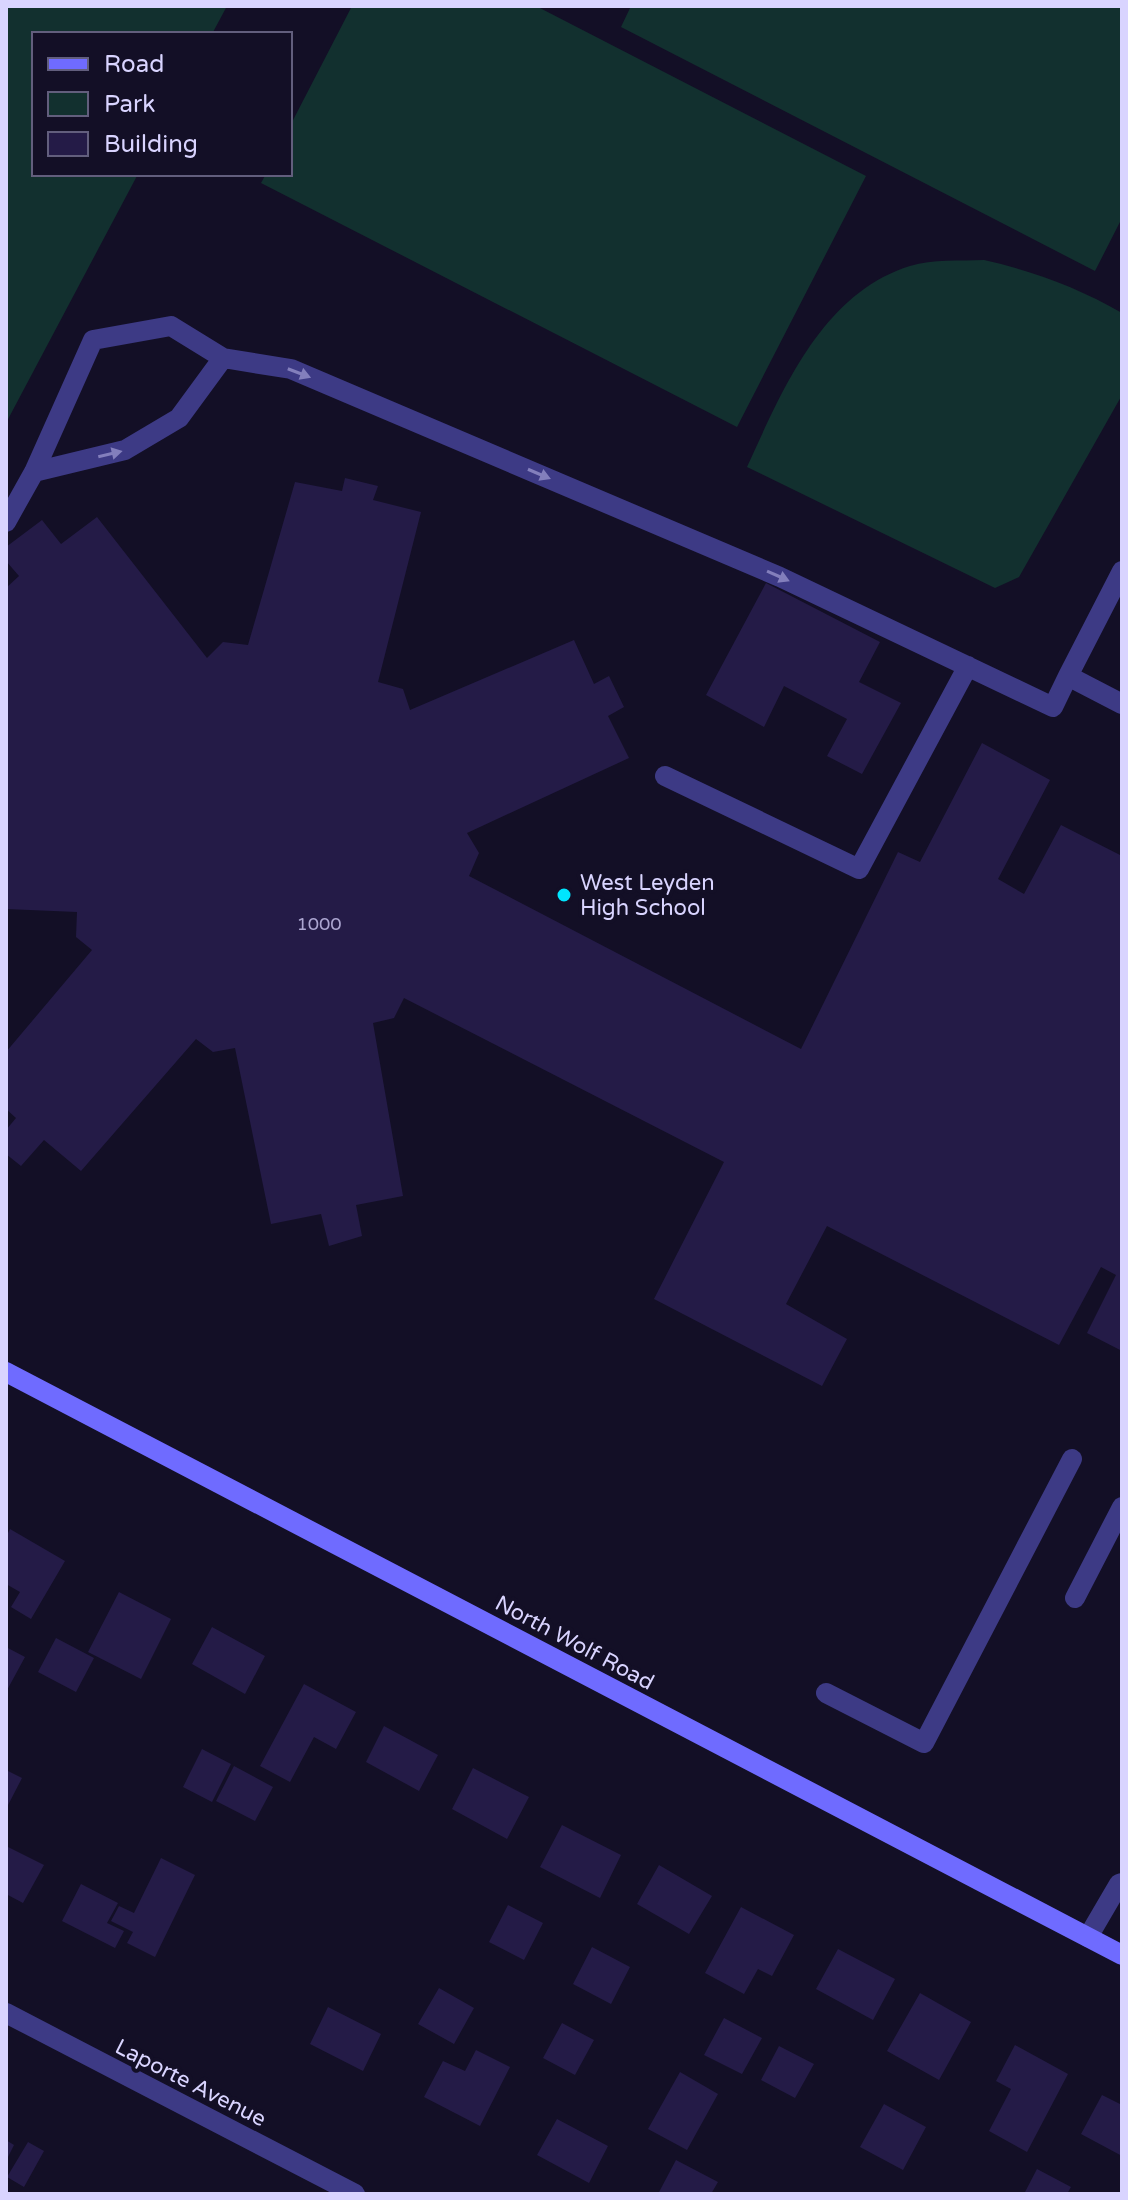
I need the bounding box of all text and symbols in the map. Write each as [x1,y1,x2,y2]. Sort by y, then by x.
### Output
legend [32,32,292,176]
text: Road [104,50,164,79]
text: Park [104,90,155,119]
text: Building [104,130,198,159]
one-way arrow [287,367,311,380]
one-way arrow [98,447,123,460]
one-way arrow [527,468,551,481]
one-way arrow [766,569,790,583]
place label: West Leyden High School [580,870,715,921]
marker: West Leyden High School [555,886,573,904]
house number: 1000 [296,913,342,935]
street label: North Wolf Road [491,1590,658,1696]
street label: Laporte Avenue [111,2034,270,2132]

